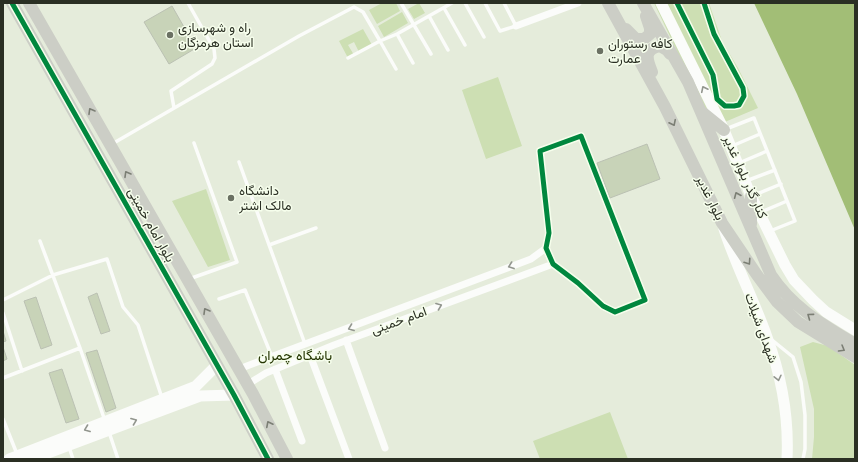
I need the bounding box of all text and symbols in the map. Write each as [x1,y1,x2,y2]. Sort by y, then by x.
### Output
place label: راه و شهرسازی استان هرمزگان [178,18,253,53]
marker: راه و شهرسازی استان هرمزگان [165,30,175,40]
place label: کافه رستوران عمارت [608,34,673,69]
marker: کافه رستوران عمارت [595,46,605,56]
one-way arrow [701,86,709,93]
one-way arrow [88,108,95,115]
one-way arrow [668,119,676,127]
street label: کنار گذر بلوار غدیر [717,131,772,222]
one-way arrow [125,170,132,178]
street label: بلوار غدیر [690,171,730,224]
place label: دانشگاه مالک اشتر [238,181,292,216]
street label: بلوار امام خمینی [122,184,180,266]
one-way arrow [733,192,741,199]
marker: دانشگاه مالک اشتر [226,193,236,203]
one-way arrow [743,258,751,265]
one-way arrow [508,262,515,270]
street label: شهدای شیلات [739,290,783,366]
street label: امام خمینی [368,302,430,340]
one-way arrow [435,302,442,310]
one-way arrow [203,308,210,315]
one-way arrow [808,314,815,321]
one-way arrow [347,324,354,332]
district label: باشگاه چمران [258,345,332,366]
one-way arrow [838,345,845,352]
one-way arrow [774,375,782,381]
one-way arrow [130,417,137,425]
one-way arrow [266,421,274,429]
one-way arrow [83,424,90,432]

